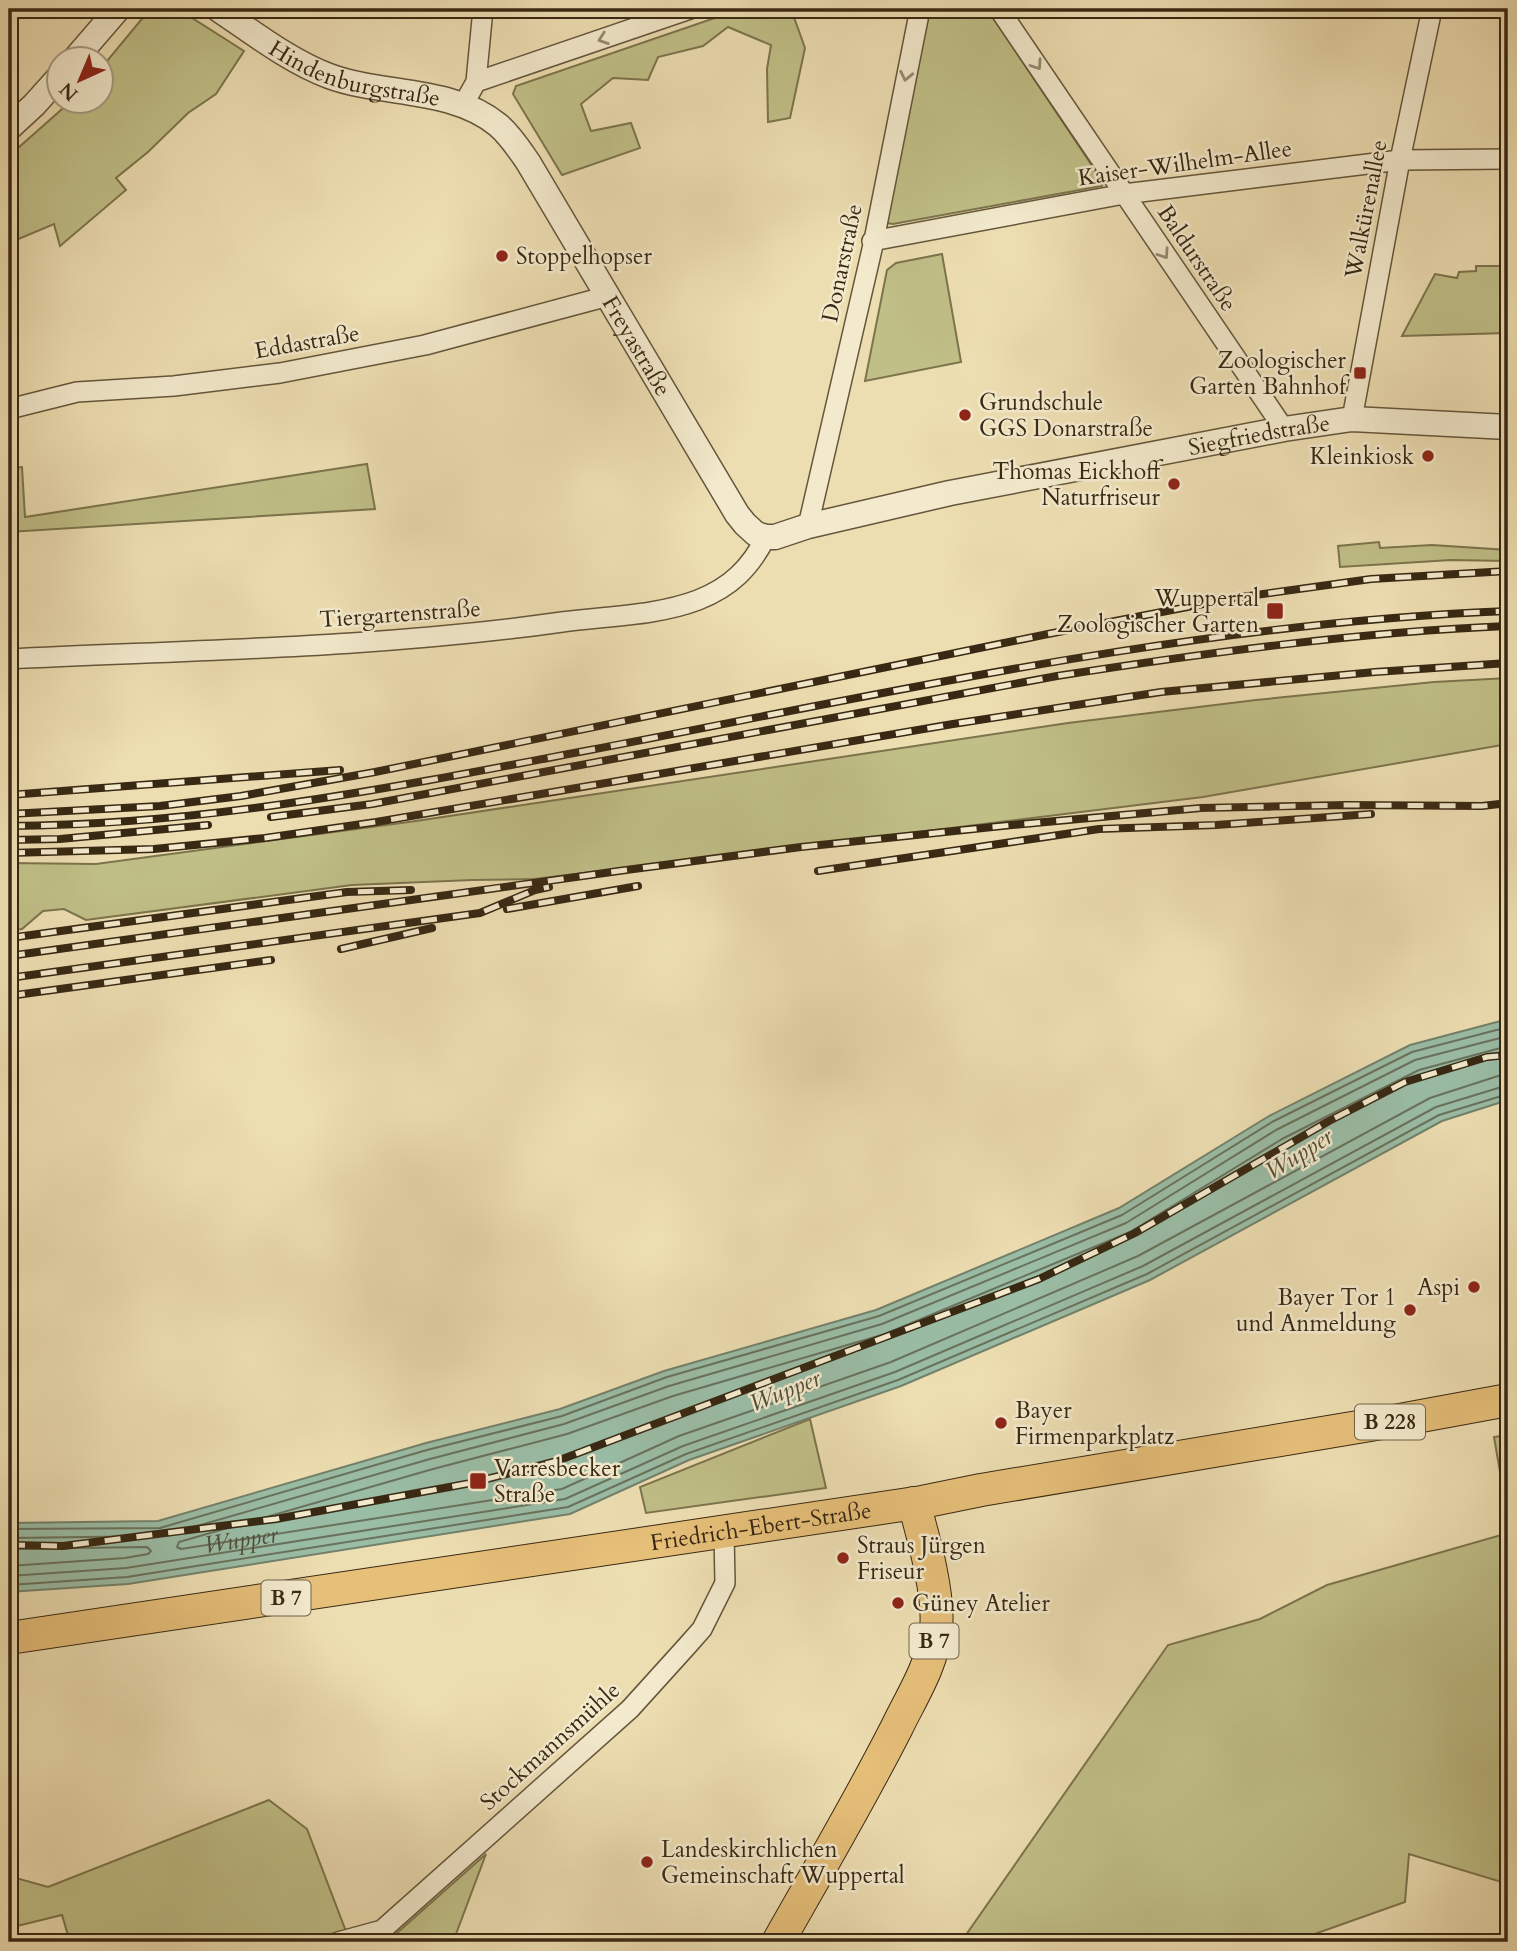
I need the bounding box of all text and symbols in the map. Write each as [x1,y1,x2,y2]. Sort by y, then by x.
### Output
one-way arrow [597,30,609,45]
street label: Hindenburgstraße [263,33,443,113]
north arrow [46,46,116,116]
one-way arrow [1029,58,1042,71]
one-way arrow [900,70,915,82]
text: N [54,76,84,107]
street label: Kaiser-Wilhelm-Allee [1076,133,1294,193]
street label: Walkürenallee [1337,137,1395,282]
street label: Baldurstraße [1150,199,1244,317]
street label: Donarstraße [814,201,870,325]
place label: Stoppelhopser [516,241,652,272]
one-way arrow [1156,246,1168,259]
marker: Stoppelhopser [494,248,510,264]
street label: Freyastraße [595,290,679,401]
street label: Eddastraße [252,318,362,366]
place label: Zoologischer Garten Bahnhof [1189,345,1350,402]
marker: Zoologischer Garten Bahnhof [1352,365,1368,381]
place label: Grundschule GGS Donarstraße [979,387,1153,444]
marker: Grundschule GGS Donarstraße [957,407,973,423]
street label: Siegfriedstraße [1185,407,1332,463]
place label: Kleinkiosk [1310,441,1415,472]
marker: Kleinkiosk [1420,448,1436,464]
place label: Thomas Eickhoff Naturfriseur [992,456,1164,513]
marker: Thomas Eickhoff Naturfriseur [1166,476,1182,492]
place label: Wuppertal Zoologischer Garten [1057,583,1259,640]
street label: Tiergartenstraße [318,593,482,635]
marker: Wuppertal Zoologischer Garten [1265,601,1285,621]
water label: Wupper [1259,1120,1340,1188]
place label: Aspi [1417,1272,1460,1303]
marker: Aspi [1466,1279,1482,1295]
place label: Bayer Tor 1 und Anmeldung [1236,1282,1396,1339]
marker: Bayer Tor 1 und Anmeldung [1402,1302,1418,1318]
water label: Wupper [744,1361,827,1420]
place label: Bayer Firmenparkplatz [1015,1395,1174,1452]
road number: B 228 [1355,1404,1425,1440]
marker: Bayer Firmenparkplatz [993,1415,1009,1431]
place label: Varresbecker Straße [494,1453,621,1510]
marker: Varresbecker Straße [468,1471,488,1491]
street label: Friedrich-Ebert-Straße [648,1494,873,1558]
water label: Wupper [202,1517,281,1562]
place label: Straus Jürgen Friseur [857,1530,986,1587]
marker: Straus Jürgen Friseur [835,1550,851,1566]
road number: B 7 [262,1580,310,1616]
place label: Güney Atelier [912,1588,1050,1619]
marker: Güney Atelier [890,1595,906,1611]
road number: B 7 [909,1624,958,1658]
street label: Stockmannsmühle [473,1675,627,1817]
place label: Landeskirchlichen Gemeinschaft Wuppertal [661,1834,905,1891]
marker: Landeskirchlichen Gemeinschaft Wuppertal [639,1854,655,1870]

